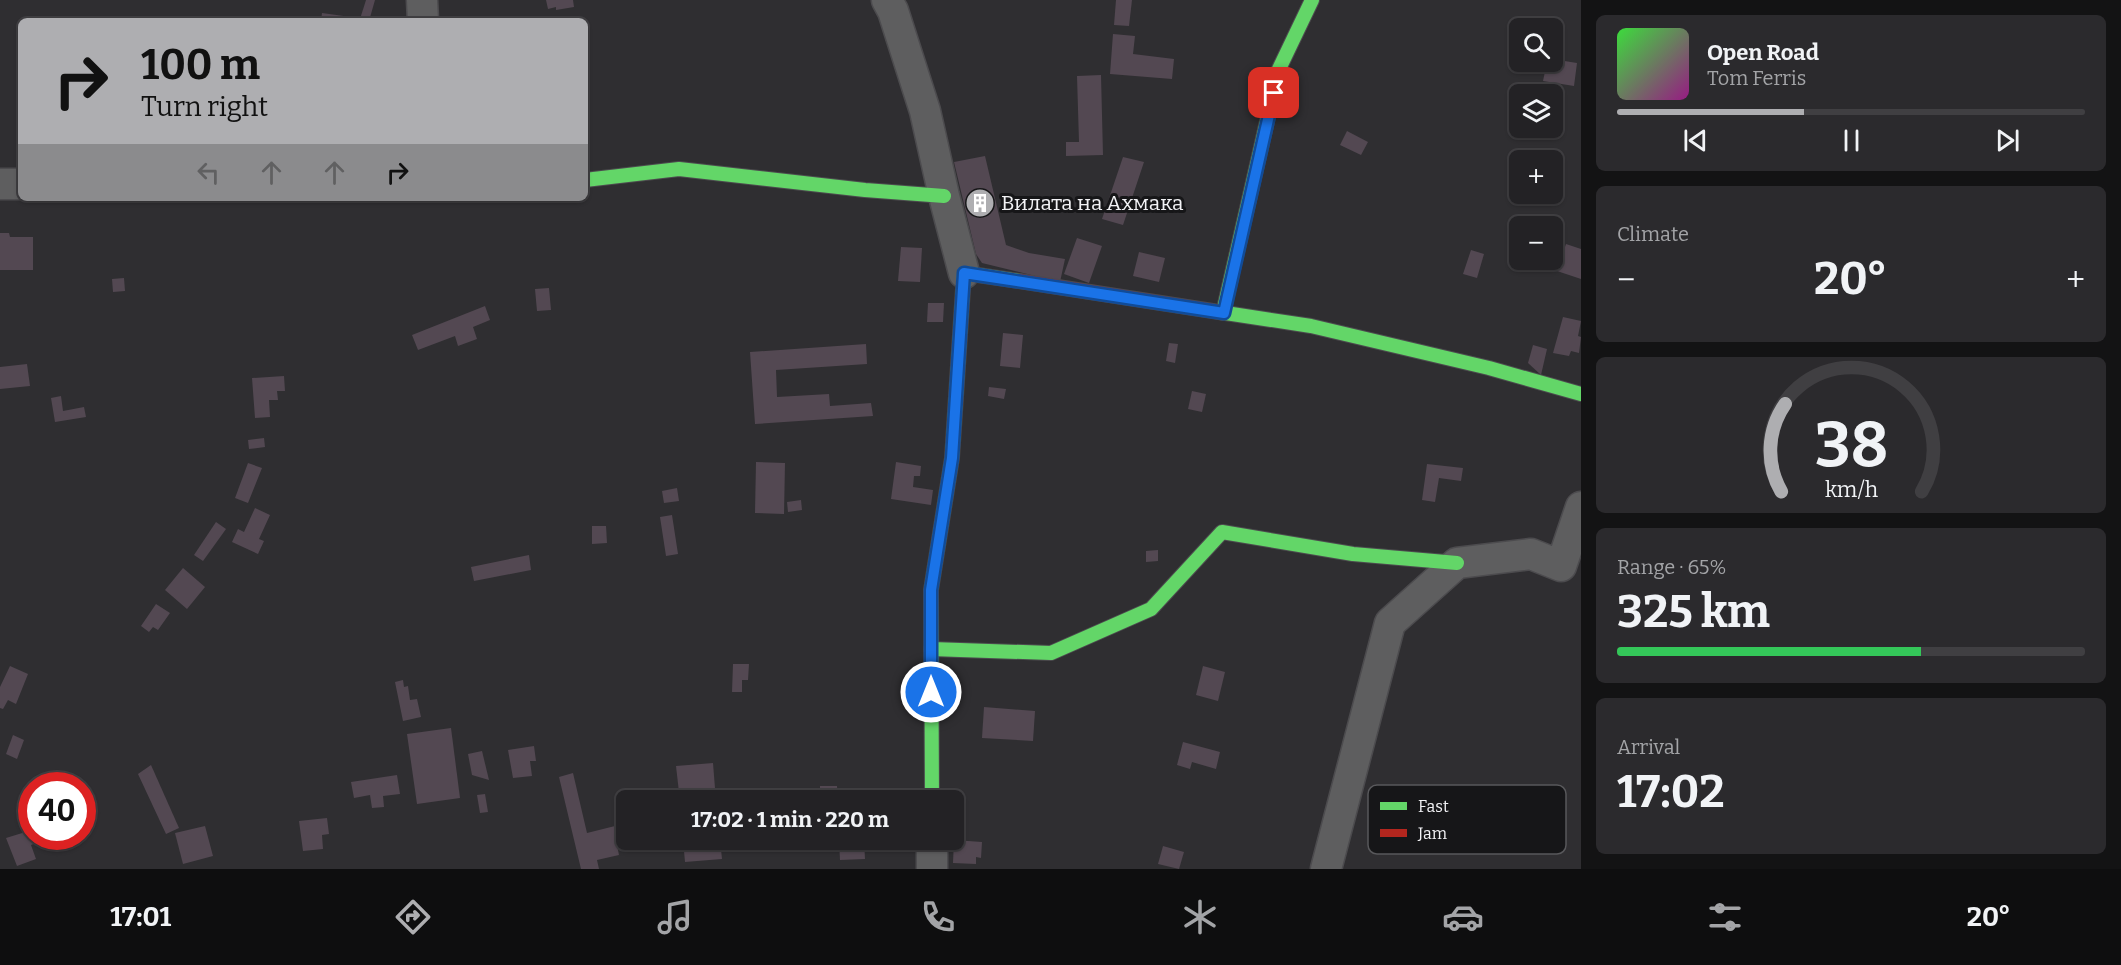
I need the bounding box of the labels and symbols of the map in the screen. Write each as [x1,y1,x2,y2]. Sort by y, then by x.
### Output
pin [1248,67,1299,118]
building icon: Вилата на Ахмака [964,187,996,219]
place label: Вилата на Ахмака [1001,190,1184,216]
position arrow [899,660,963,724]
speed limit sign: 40 [18,772,96,850]
legend [1368,785,1566,854]
text: Fast [1418,797,1449,816]
text: Jam [1417,824,1447,843]

